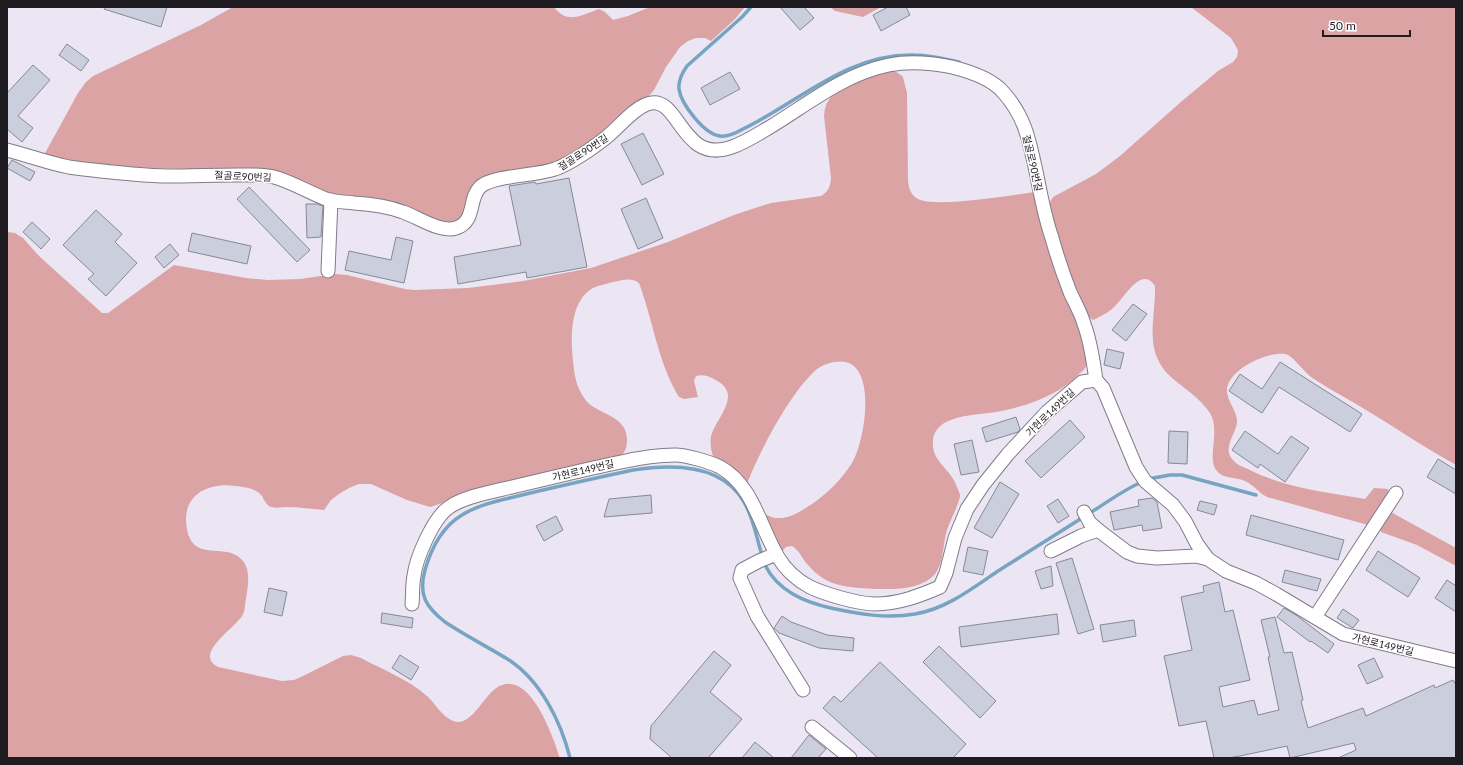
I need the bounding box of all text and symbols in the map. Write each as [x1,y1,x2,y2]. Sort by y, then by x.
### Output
scale bar [1323,12,1410,38]
text: 50 m [1329,18,1356,33]
street label: 절골로90번길 [556,131,610,173]
street label: 절골로90번길 [1021,134,1045,192]
street label: 절골로90번길 [214,169,272,183]
street label: 가현로149번길 [1023,386,1077,438]
street label: 가현로149번길 [551,457,615,483]
street label: 가현로149번길 [1351,631,1415,657]

